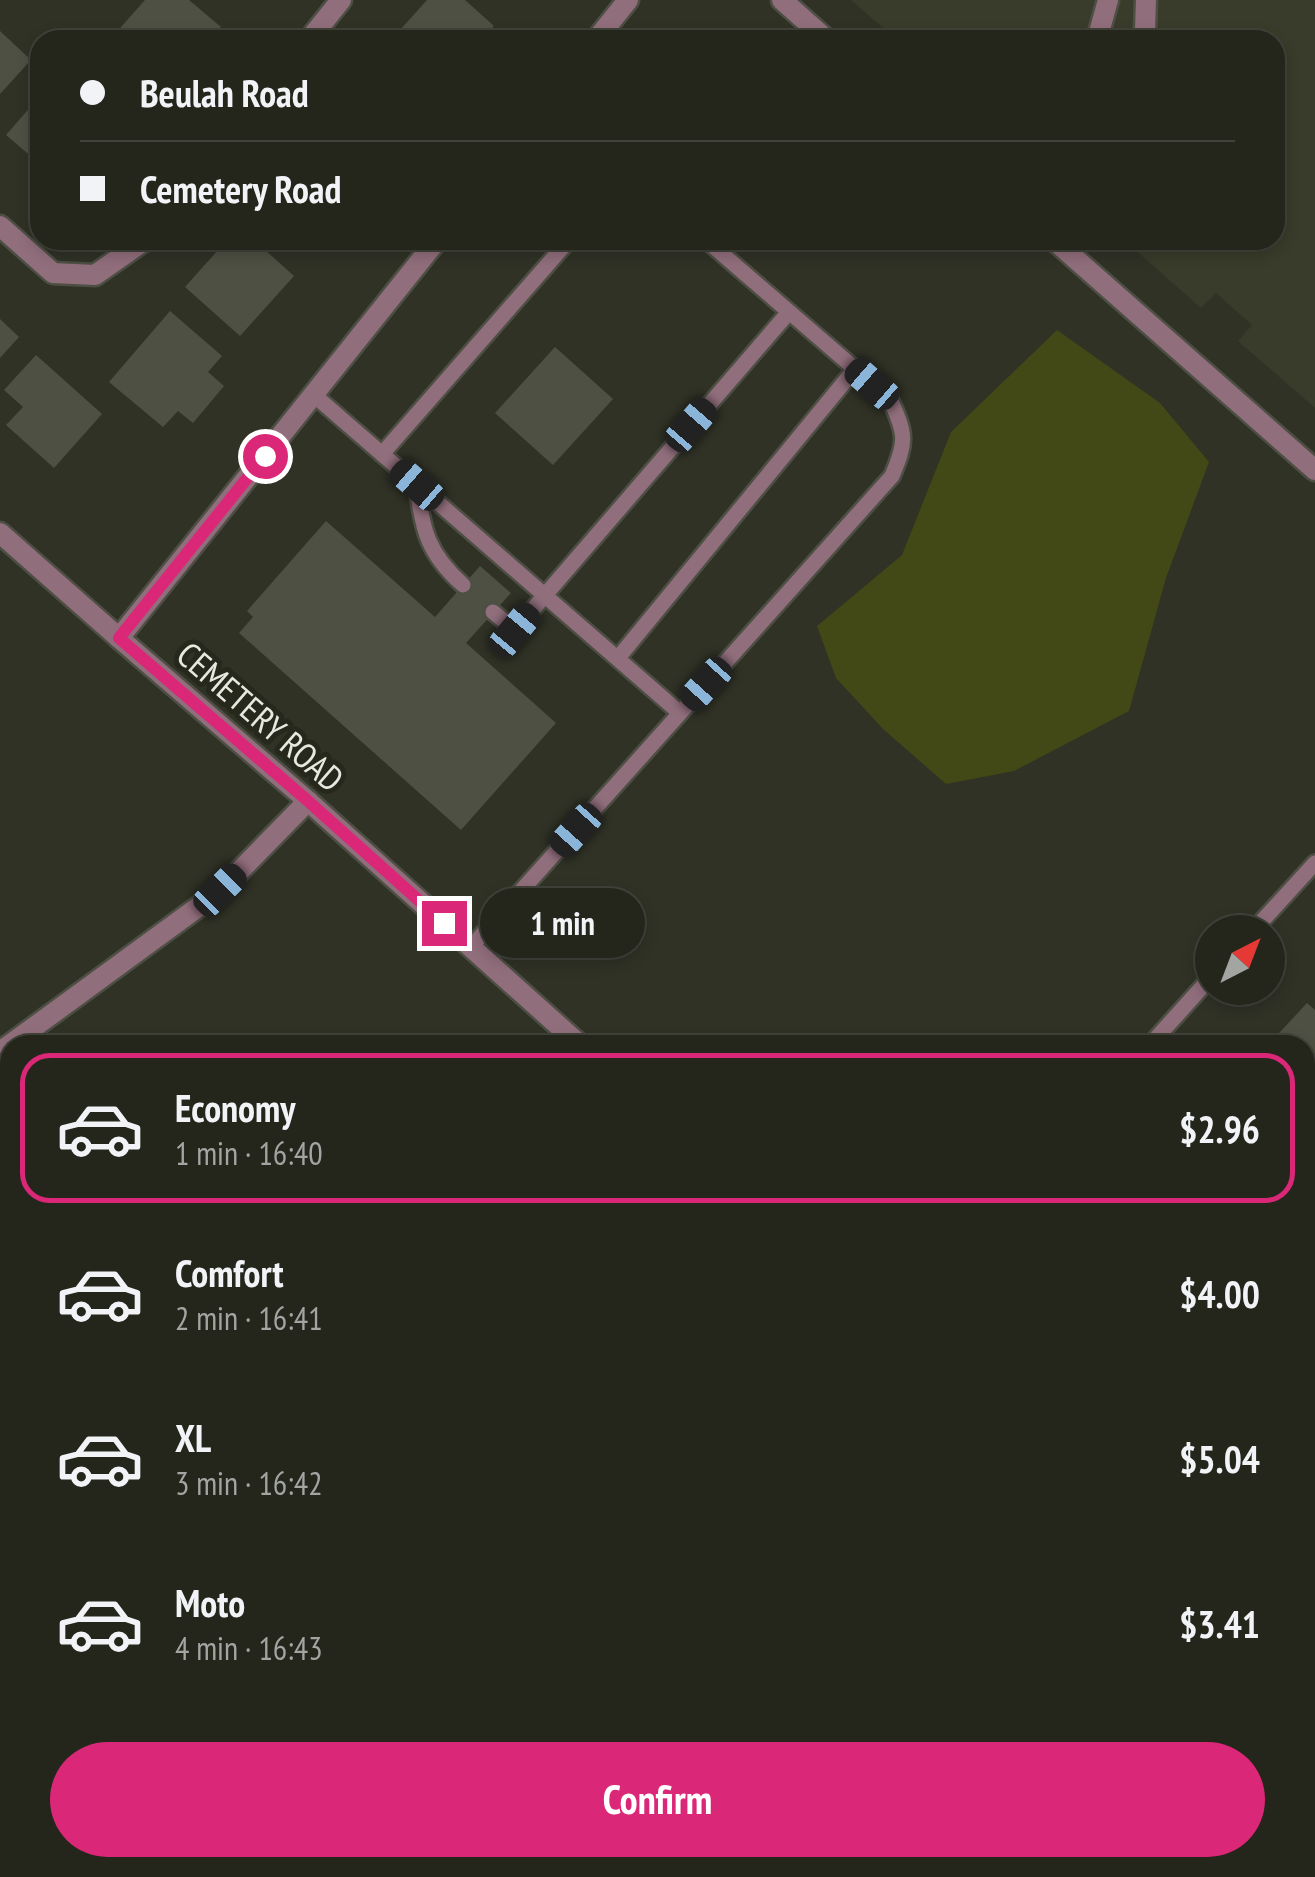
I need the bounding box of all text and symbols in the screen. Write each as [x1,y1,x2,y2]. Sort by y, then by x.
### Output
text: Beulah Road [140,68,309,117]
text: Cemetery Road [140,164,341,213]
car [840,353,904,415]
car [660,393,722,457]
route start [243,434,288,479]
car [385,454,449,516]
car [484,597,546,663]
street label: CEMETERY ROAD [168,631,354,801]
car [675,652,737,716]
car [545,798,607,862]
car [188,858,252,922]
callout: 1 min [479,888,644,958]
route end [422,901,467,946]
text: 1 min [530,902,595,944]
north arrow [1195,915,1285,1005]
map controls [1195,915,1285,1005]
icon: car [55,1083,145,1173]
text: Economy [175,1083,295,1132]
text: $2.96 [1179,1104,1260,1153]
text: 1 min · 16:40 [175,1132,323,1174]
icon: car [55,1248,145,1338]
text: Comfort [175,1248,284,1297]
text: $4.00 [1179,1269,1260,1318]
text: 2 min · 16:41 [175,1297,323,1339]
icon: car [55,1413,145,1503]
text: XL [175,1413,211,1462]
text: $5.04 [1179,1434,1260,1483]
text: 3 min · 16:42 [175,1462,323,1504]
icon: car [55,1578,145,1668]
text: Moto [175,1578,245,1627]
text: $3.41 [1179,1599,1260,1648]
text: 4 min · 16:43 [175,1627,323,1669]
button: Confirm [50,1742,1265,1857]

